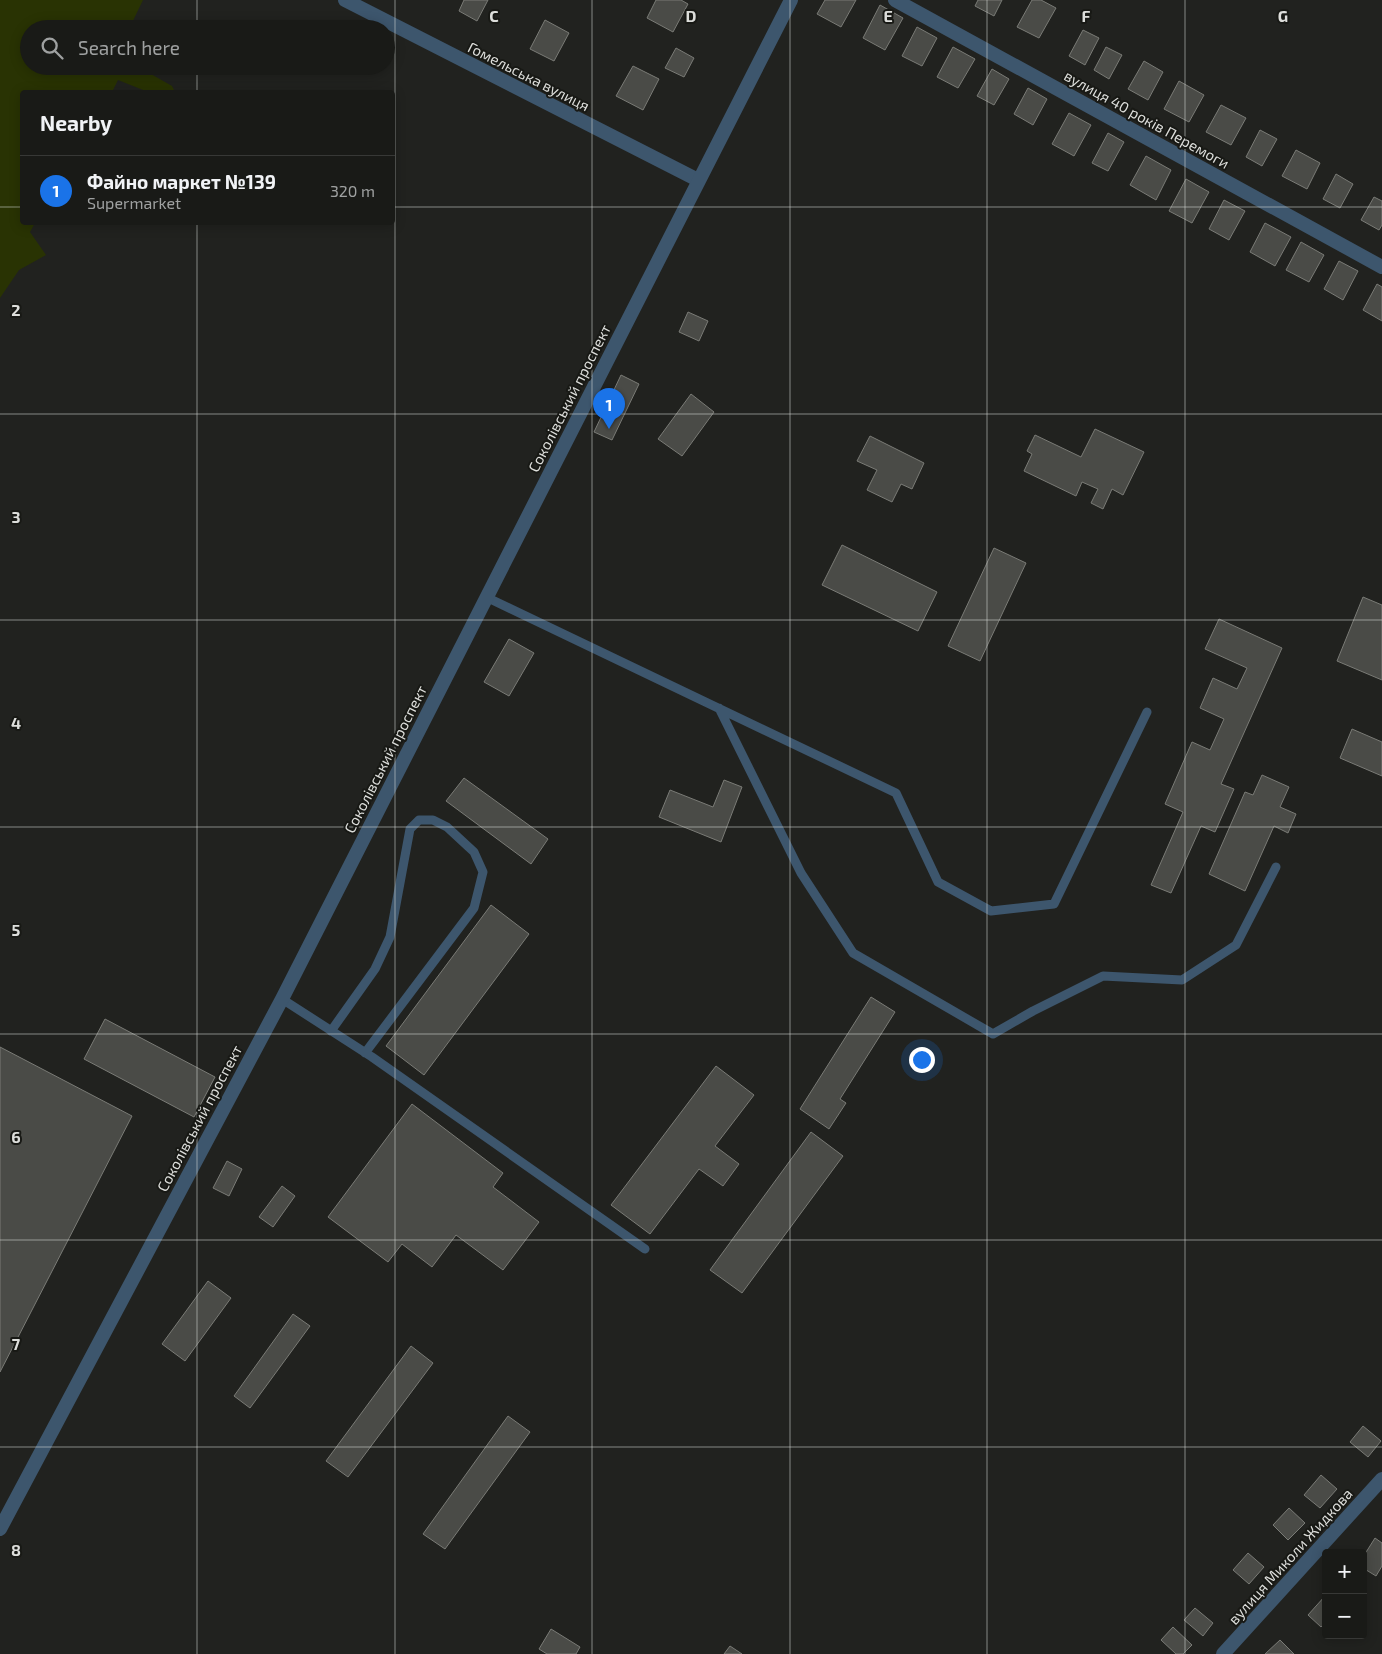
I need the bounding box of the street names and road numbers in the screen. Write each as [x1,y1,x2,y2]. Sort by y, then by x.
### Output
street label: Гомельська вулиця [465,38,593,115]
street label: вулиця 40 років Перемоги [1061,66,1233,173]
street label: Соколівський проспект [524,321,614,475]
street label: Соколівський проспект [340,682,430,836]
street label: Соколівський проспект [153,1042,245,1194]
street label: вулиця Миколи Жидкова [1224,1484,1357,1628]

